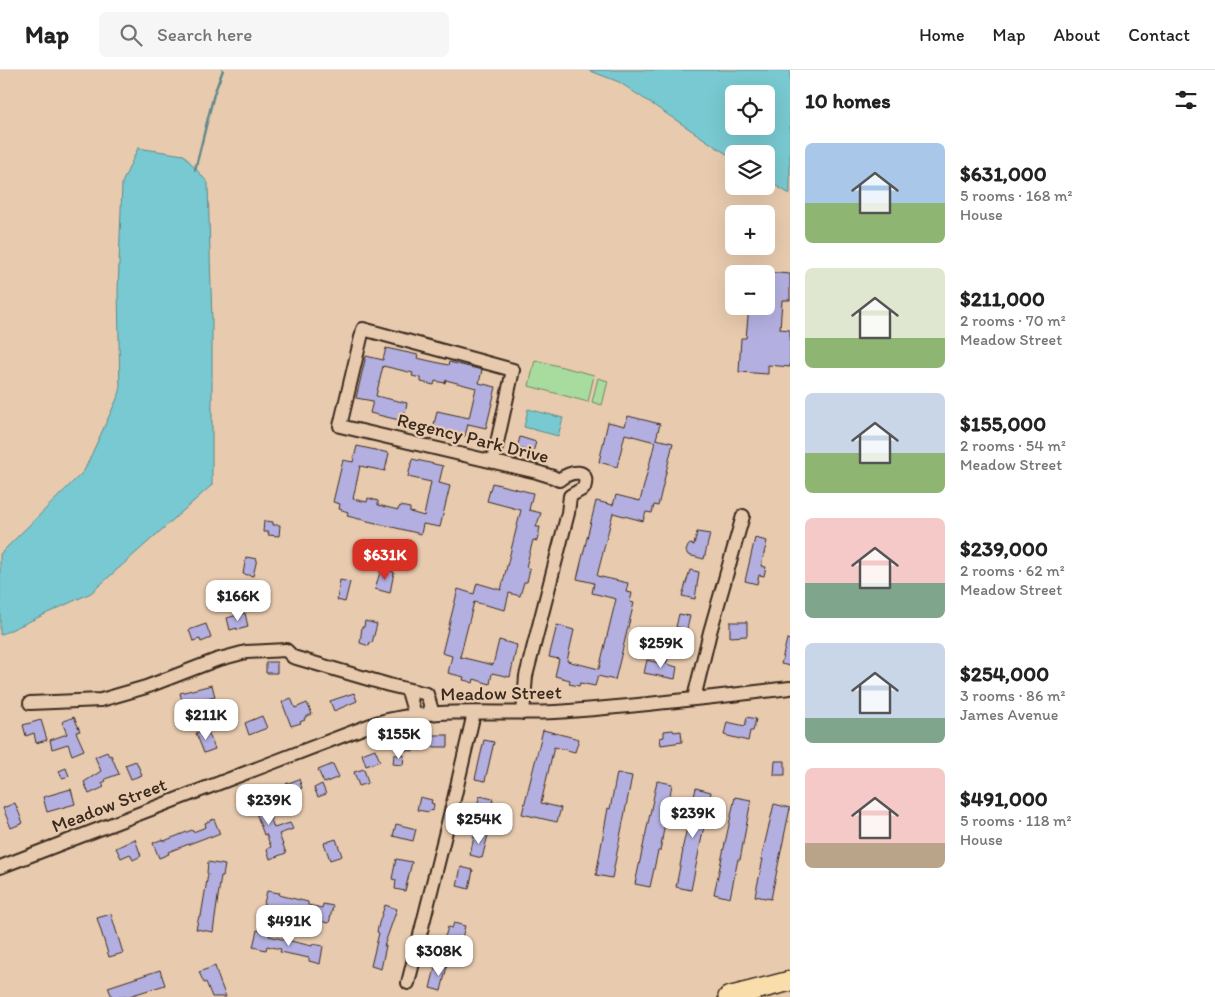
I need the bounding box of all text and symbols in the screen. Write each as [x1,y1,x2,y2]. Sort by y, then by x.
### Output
search box [99,12,449,57]
text: Map [25,20,69,49]
icon: search [117,21,145,49]
text: Search here [157,23,252,46]
text: Home [919,24,965,46]
text: Map [993,24,1026,46]
text: About [1054,24,1100,46]
text: Contact [1128,24,1190,46]
map controls [725,85,775,315]
button: locate [725,85,775,135]
icon: filters [1172,86,1200,114]
text: 10 homes [805,88,891,113]
button: layers [725,145,775,195]
text: $631,000 [960,161,1047,186]
icon: home [845,163,905,223]
text: 5 rooms · 168 m² [960,186,1073,205]
button: + [725,205,775,255]
text: House [960,205,1003,224]
button: − [725,265,775,315]
text: $211,000 [960,286,1045,311]
icon: home [845,288,905,348]
text: 2 rooms · 70 m² [960,311,1066,330]
text: Meadow Street [960,330,1062,349]
street label: Regency Park Drive [395,408,551,468]
text: $155,000 [960,411,1046,436]
icon: home [845,413,905,473]
text: 2 rooms · 54 m² [960,436,1066,455]
text: Meadow Street [960,455,1062,474]
text: $239,000 [960,536,1048,561]
pin: $631K [350,538,420,581]
icon: home [845,538,905,598]
text: $631K [364,545,406,564]
text: 2 rooms · 62 m² [960,561,1065,580]
pin: $166K [203,580,273,622]
text: Meadow Street [960,580,1062,599]
text: $166K [217,586,259,605]
pin: $259K [626,626,696,669]
text: $259K [639,633,683,652]
text: $254,000 [960,661,1049,686]
icon: home [845,663,905,723]
street label: Meadow Street [440,680,562,706]
text: 3 rooms · 86 m² [960,686,1065,705]
pin: $211K [171,698,241,741]
text: $211K [185,705,227,724]
text: James Avenue [960,705,1058,724]
pin: $155K [364,718,434,760]
text: $155K [378,724,420,743]
street label: Meadow Street [48,773,170,837]
pin: $239K [234,784,304,826]
text: $491,000 [960,786,1048,811]
icon: home [845,788,905,848]
text: $239K [247,790,291,809]
pin: $239K [658,796,728,839]
pin: $254K [444,802,514,845]
text: $239K [671,803,715,822]
text: $254K [457,809,501,828]
text: 5 rooms · 118 m² [960,811,1071,830]
text: House [960,830,1003,849]
pin: $491K [254,904,324,947]
text: $491K [267,911,311,930]
pin: $308K [404,934,474,977]
text: $308K [416,941,462,960]

